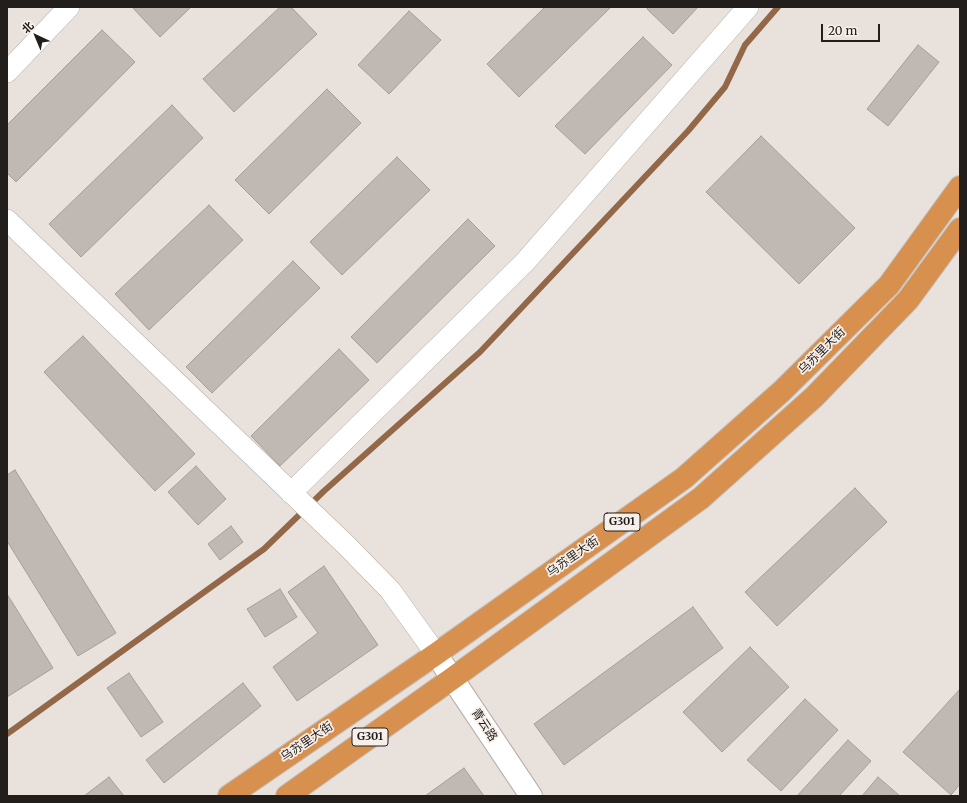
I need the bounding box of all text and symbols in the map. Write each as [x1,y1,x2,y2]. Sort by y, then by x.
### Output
north arrow [16,16,56,56]
scale bar [823,16,882,42]
text: 北 [19,19,36,36]
text: 20 m [828,23,857,38]
street label: 乌苏里大街 [796,325,848,377]
road number: G301 [604,513,640,531]
street label: 乌苏里大街 [544,534,602,580]
street label: 青云路 [468,706,500,744]
street label: 乌苏里大街 [278,719,336,765]
road number: G301 [352,728,388,746]

